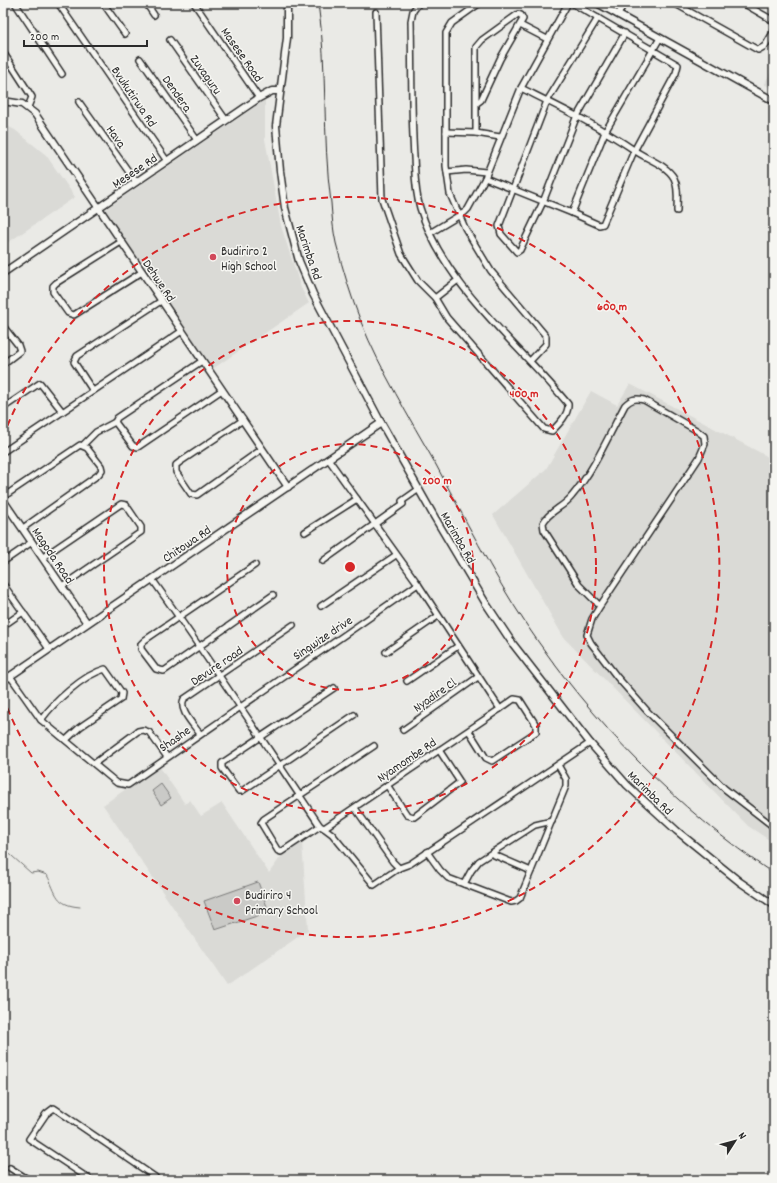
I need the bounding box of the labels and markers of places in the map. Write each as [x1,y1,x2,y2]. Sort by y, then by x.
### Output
place label: Budiriro 2 High School [221,243,276,277]
marker: Budiriro 2 High School [208,252,218,262]
centre of rings [343,560,357,574]
place label: Budiriro 4 Primary School [245,887,318,921]
marker: Budiriro 4 Primary School [232,896,242,906]

